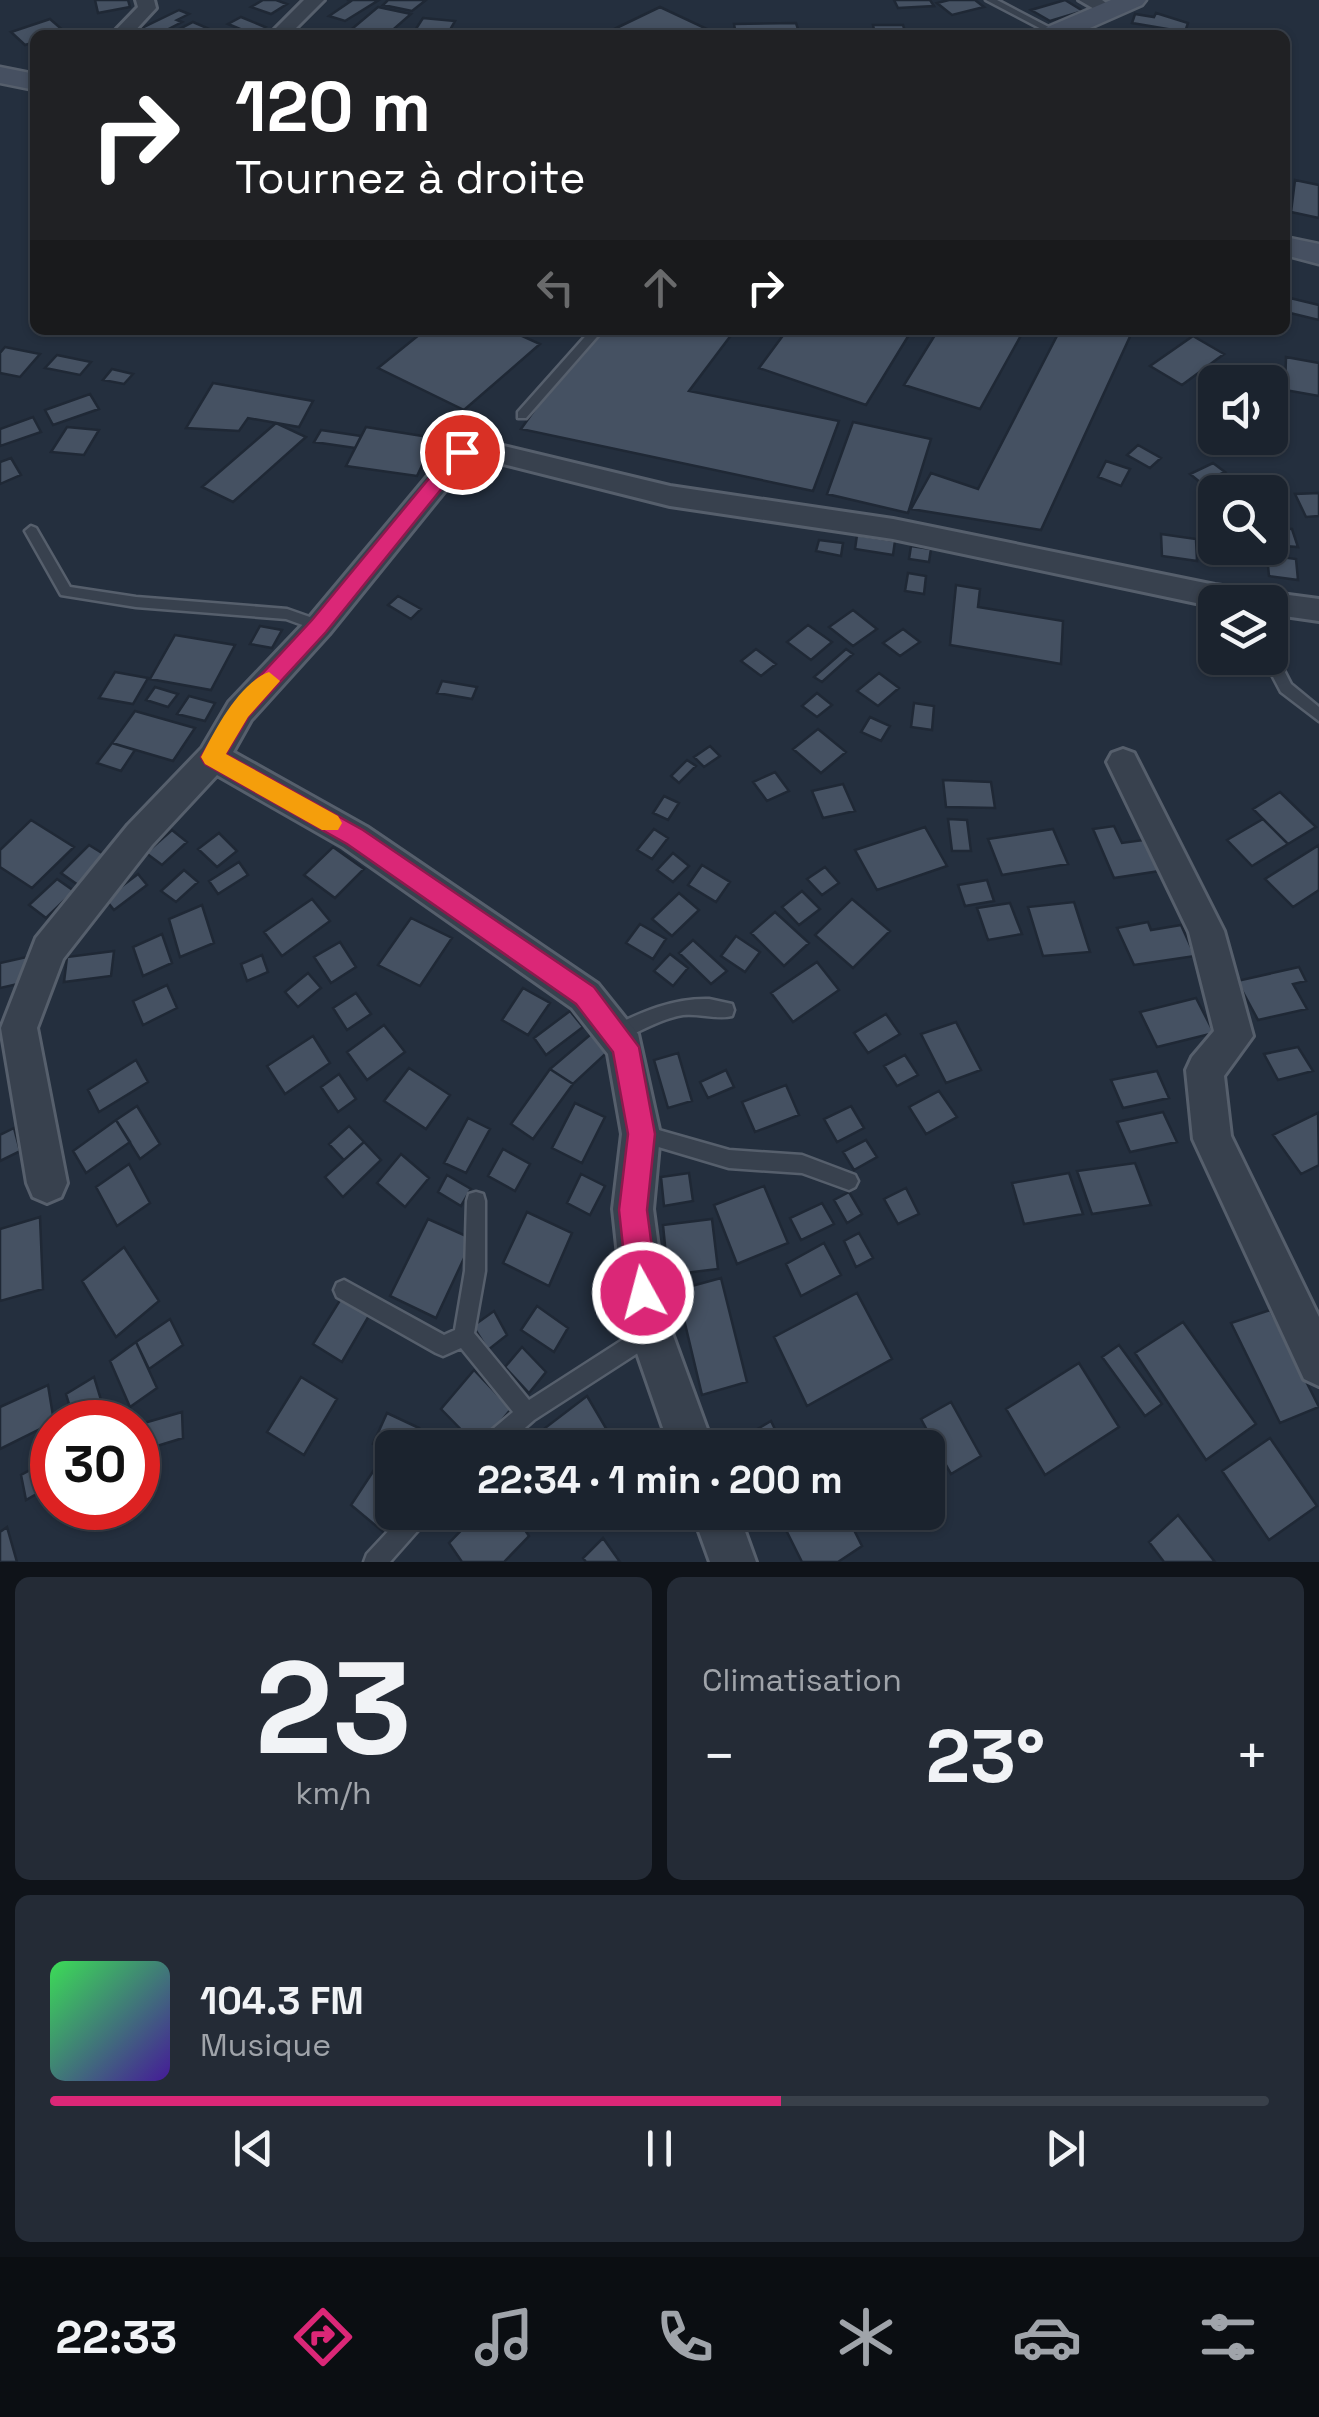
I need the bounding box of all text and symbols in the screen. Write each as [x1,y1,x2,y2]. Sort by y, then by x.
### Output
text: 120 m [235,62,431,151]
icon: right [70,70,200,200]
text: Tournez à droite [235,149,586,206]
icon: left [528,260,583,315]
icon: ahead [633,260,688,315]
icon: right [738,260,793,315]
map controls [1198,365,1288,675]
button: sound [1198,365,1288,455]
pin [420,410,505,495]
icon: arrive [435,425,490,480]
button: search [1198,475,1288,565]
button: layers [1198,585,1288,675]
position arrow [591,1241,695,1345]
speed limit sign: 30 [30,1400,160,1530]
text: 22:34 · 1 min · 200 m [477,1456,843,1504]
text: 23 [255,1625,412,1791]
text: Climatisation [702,1660,902,1700]
text: 23° [926,1708,1045,1804]
text: − [702,1721,736,1791]
text: + [1235,1721,1269,1791]
text: km/h [295,1773,372,1813]
text: 104.3 FM [200,1977,364,2025]
text: Musique [200,2025,331,2065]
icon: previous [226,2121,281,2176]
icon: pause [632,2121,687,2176]
icon: next [1038,2121,1093,2176]
icon: directions [288,2302,358,2372]
icon: music [469,2302,539,2372]
icon: phone [650,2302,720,2372]
icon: climate [831,2302,901,2372]
icon: car [1012,2302,1082,2372]
icon: filters [1193,2302,1263,2372]
text: 22:33 [56,2309,177,2366]

